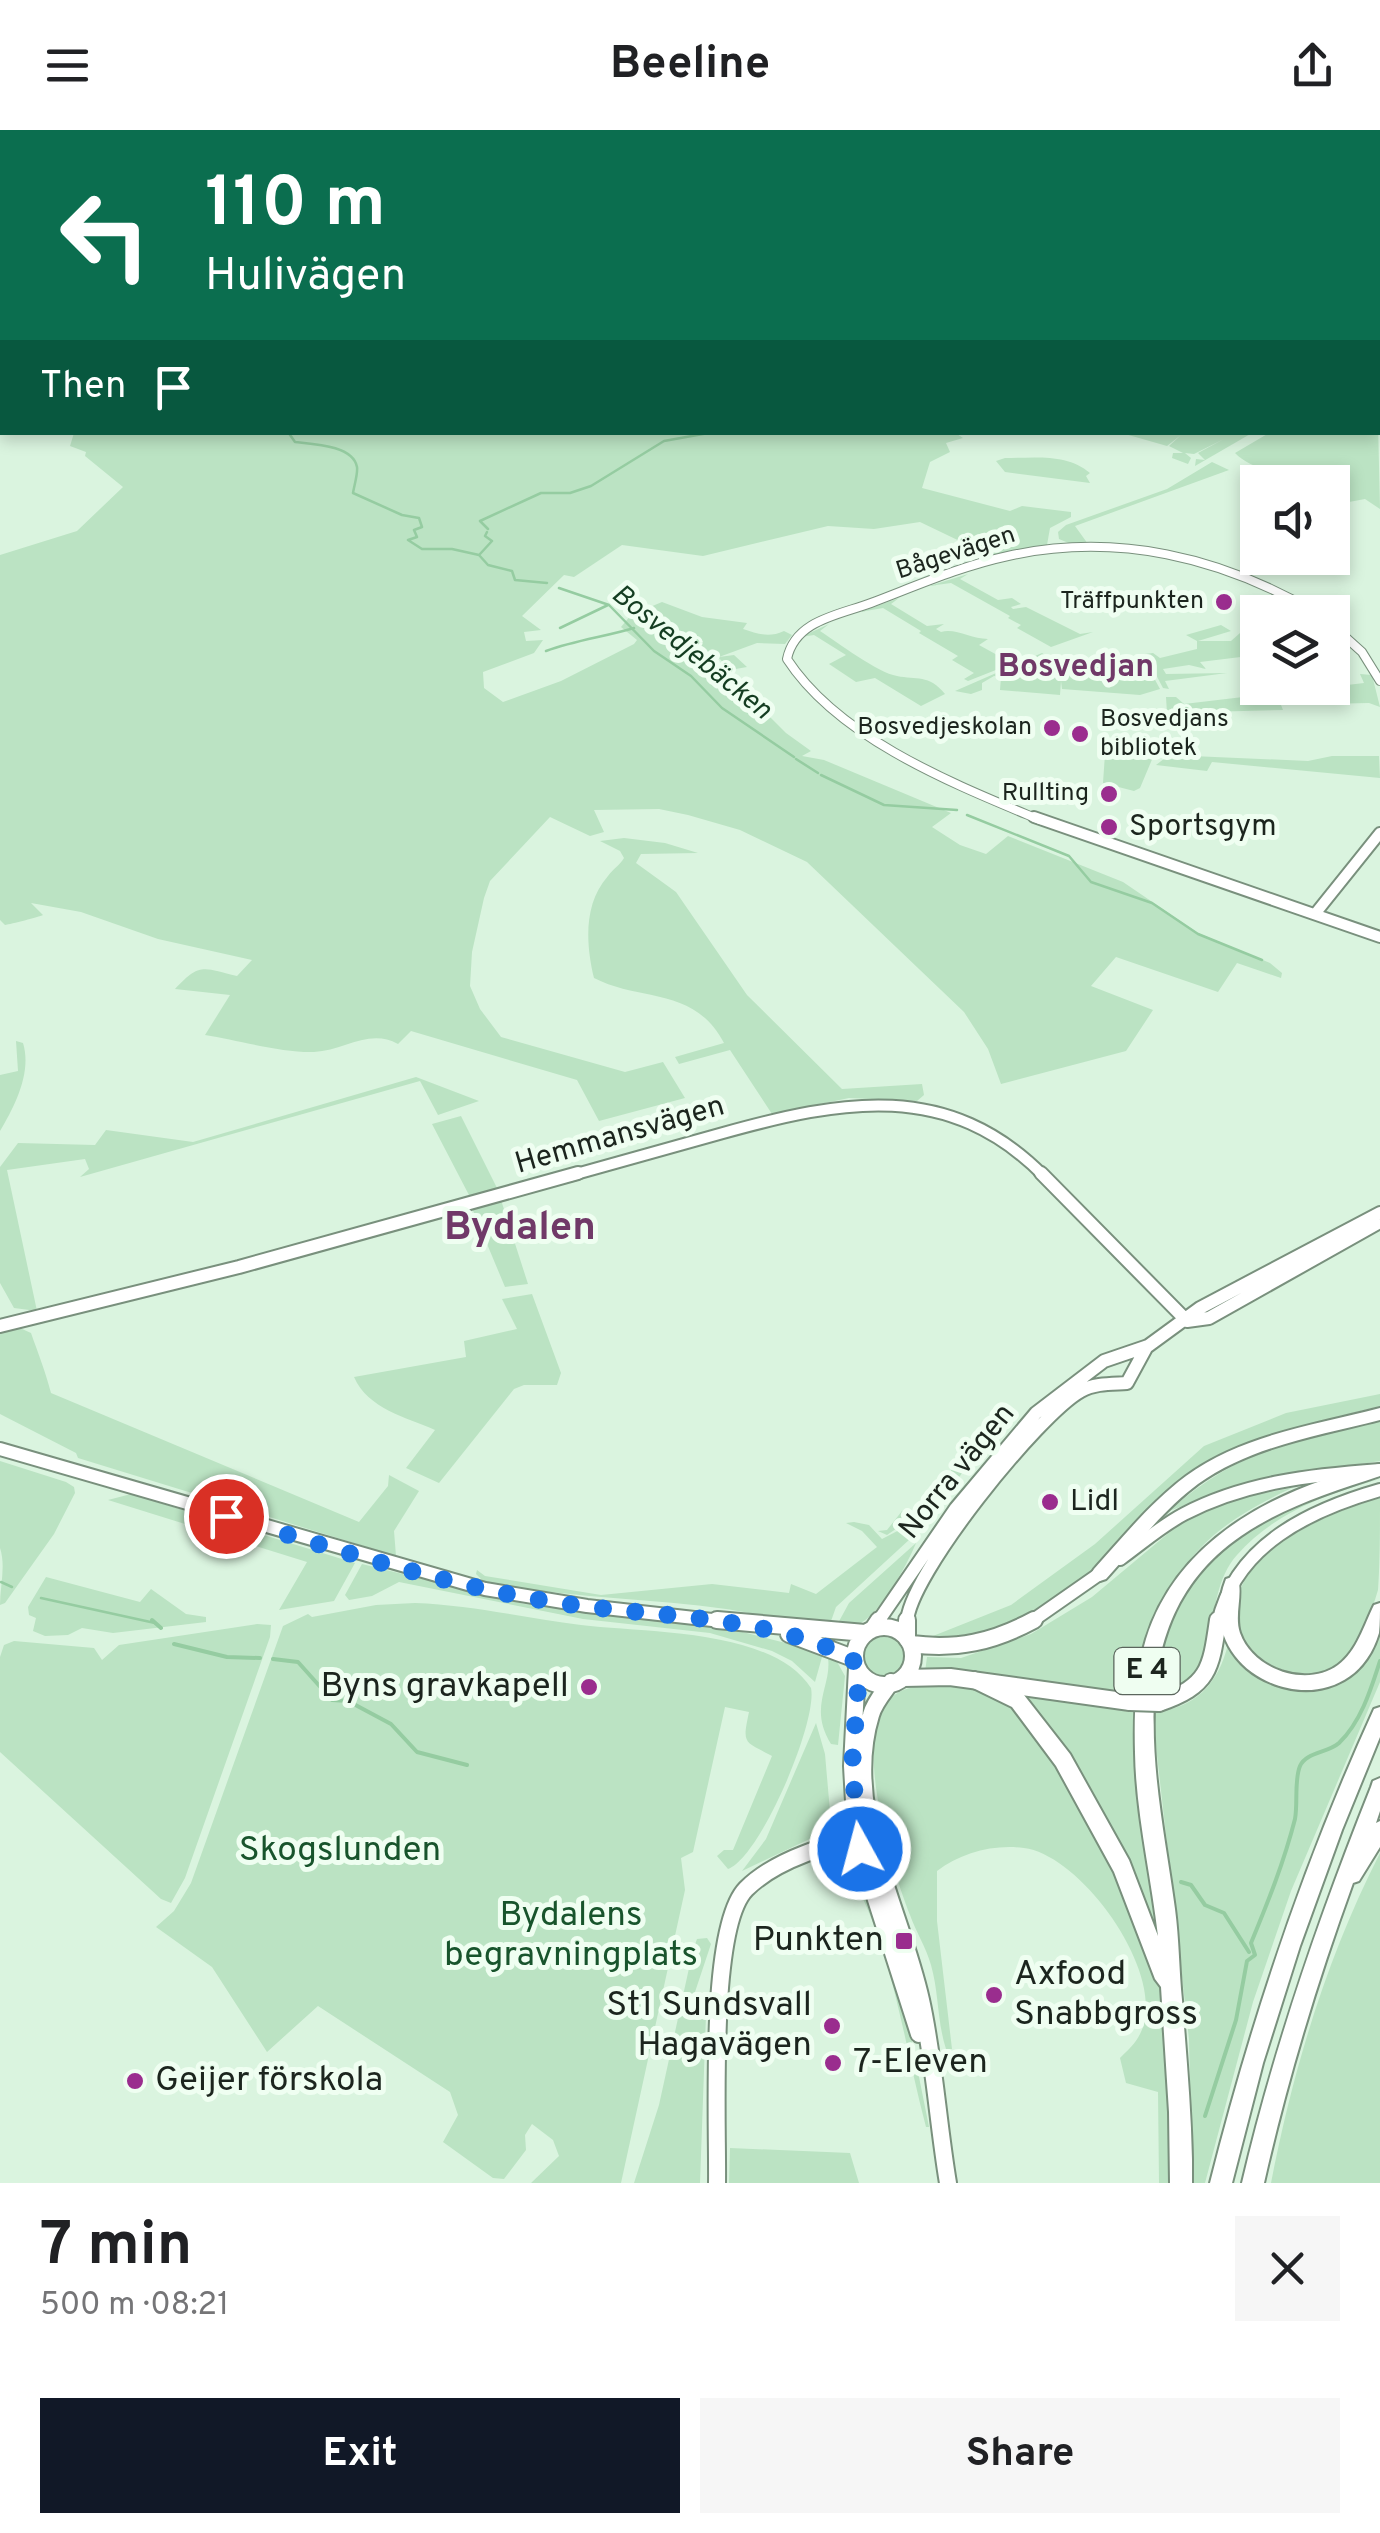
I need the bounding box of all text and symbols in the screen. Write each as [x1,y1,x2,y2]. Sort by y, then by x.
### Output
text: Beeline [610,37,770,94]
icon: menu [40,38,95,93]
icon: share [1285,38,1340,93]
text: 110 m [205,162,386,251]
icon: left [40,170,170,300]
text: Hulivägen [205,249,406,306]
icon: arrive [146,360,201,415]
text: Then [40,363,126,412]
map controls [1240,465,1350,705]
button: sound [1240,465,1350,575]
street label: Bågevägen [892,520,1020,588]
water label: Bosvedjebäcken [603,577,779,729]
place label: Träffpunkten [1060,586,1204,618]
marker: Träffpunkten [1213,591,1235,613]
button: layers [1240,595,1350,705]
district label: Bosvedjan [998,648,1154,688]
place label: Bosvedjans bibliotek [1100,704,1229,765]
place label: Bosvedjeskolan [857,712,1032,744]
marker: Bosvedjeskolan [1041,717,1063,739]
marker: Bosvedjans bibliotek [1069,723,1091,745]
place label: Rullting [1002,778,1089,810]
marker: Rullting [1098,783,1120,805]
place label: Sportsgym [1129,809,1277,846]
marker: Sportsgym [1098,816,1120,838]
street label: Hemmansvägen [511,1088,729,1184]
district label: Bydalen [444,1204,596,1254]
street label: Norra vägen [892,1397,1024,1547]
pin [184,1474,269,1559]
place label: Lidl [1070,1484,1119,1521]
icon: arrive [199,1489,254,1544]
marker: Lidl [1039,1491,1061,1513]
road number: E 4 [1114,1648,1180,1694]
place label: Byns gravkapell [321,1665,569,1709]
marker: Byns gravkapell [578,1676,600,1698]
position arrow [808,1797,912,1901]
park label: Skogslunden [239,1829,441,1873]
park label: Bydalens begravningplats [444,1894,698,1978]
place label: Punkten [753,1919,884,1963]
marker: Punkten [893,1930,915,1952]
place label: Axfood Snabbgross [1014,1953,1198,2037]
place label: St1 Sundsvall Hagavägen [606,1984,812,2068]
marker: Axfood Snabbgross [983,1984,1005,2006]
marker: St1 Sundsvall Hagavägen [821,2015,843,2037]
place label: 7-Eleven [853,2041,988,2085]
marker: 7-Eleven [822,2052,844,2074]
place label: Geijer förskola [155,2059,383,2103]
marker: Geijer förskola [124,2070,146,2092]
text: 7 min [40,2210,192,2286]
button: close [1235,2216,1340,2321]
text: 500 m · 08:21 [40,2286,229,2326]
button: Exit [40,2398,680,2513]
button: Share [700,2398,1340,2513]

